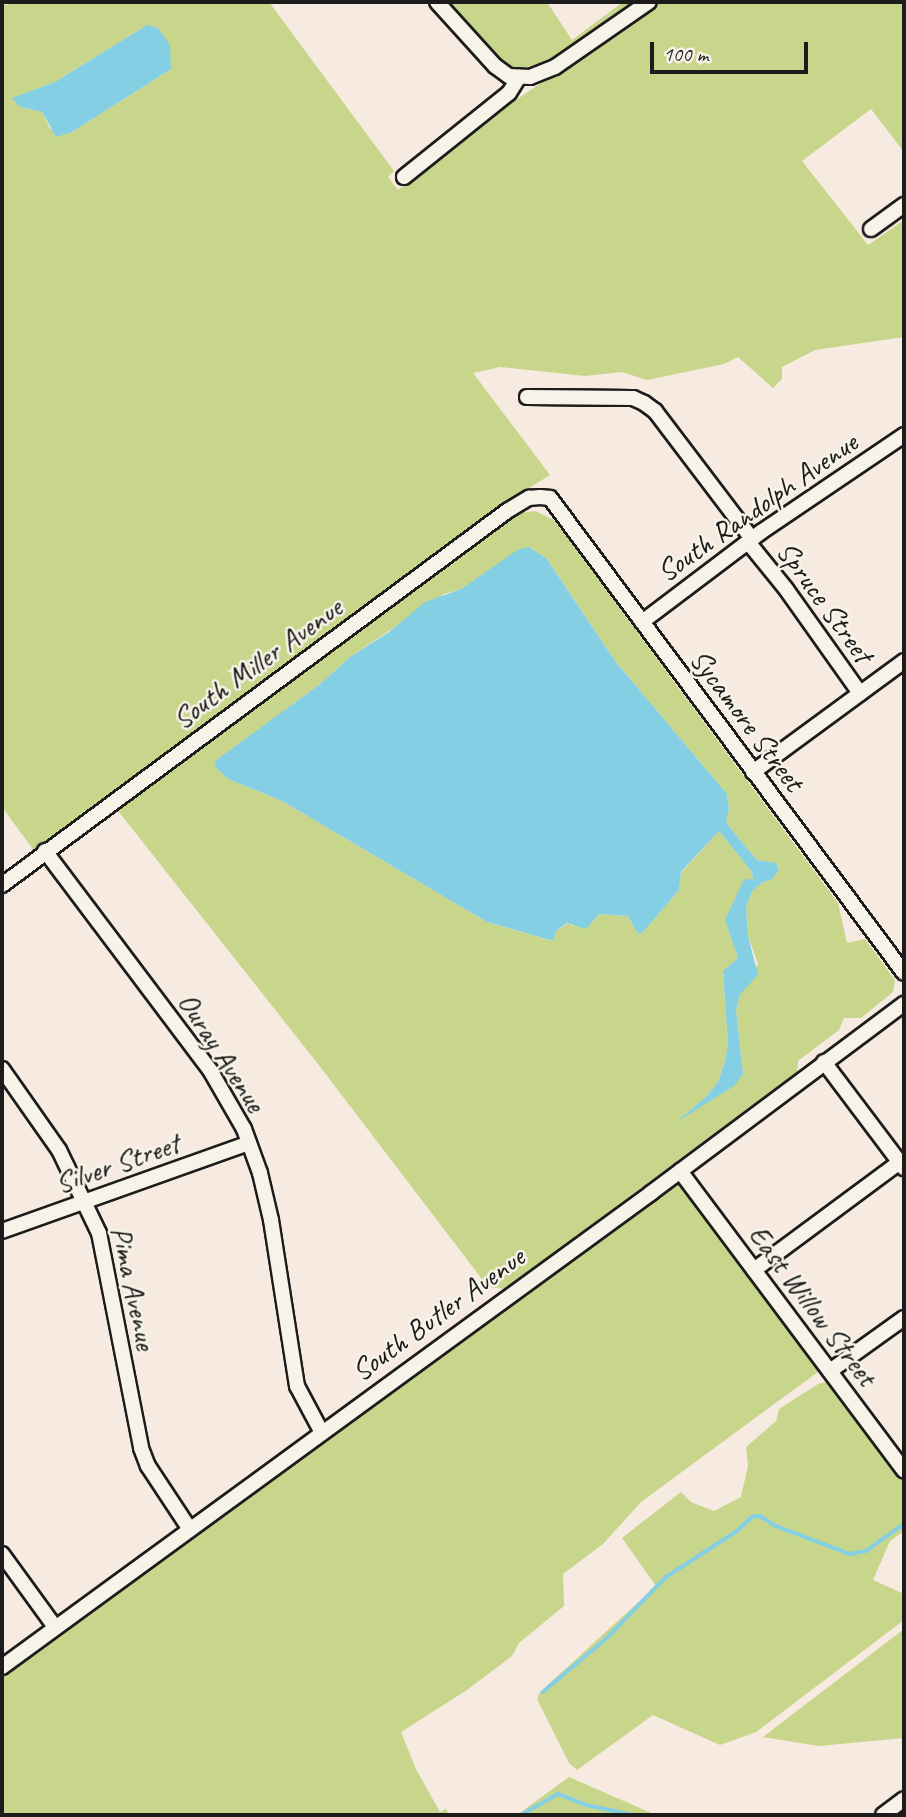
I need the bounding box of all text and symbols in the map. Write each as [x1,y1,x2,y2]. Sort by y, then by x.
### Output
scale bar [654,28,811,72]
text: 100 m [663,41,708,67]
street label: South Randolph Avenue [649,424,865,590]
street label: Spruce Street [769,534,881,670]
street label: South Miller Avenue [165,589,349,737]
street label: Sycamore Street [682,642,812,798]
street label: Ouray Avenue [170,985,274,1119]
street label: Silver Street [50,1125,184,1201]
street label: East Willow Street [740,1217,886,1393]
street label: Pima Avenue [103,1223,165,1353]
street label: South Butler Avenue [344,1239,532,1389]

